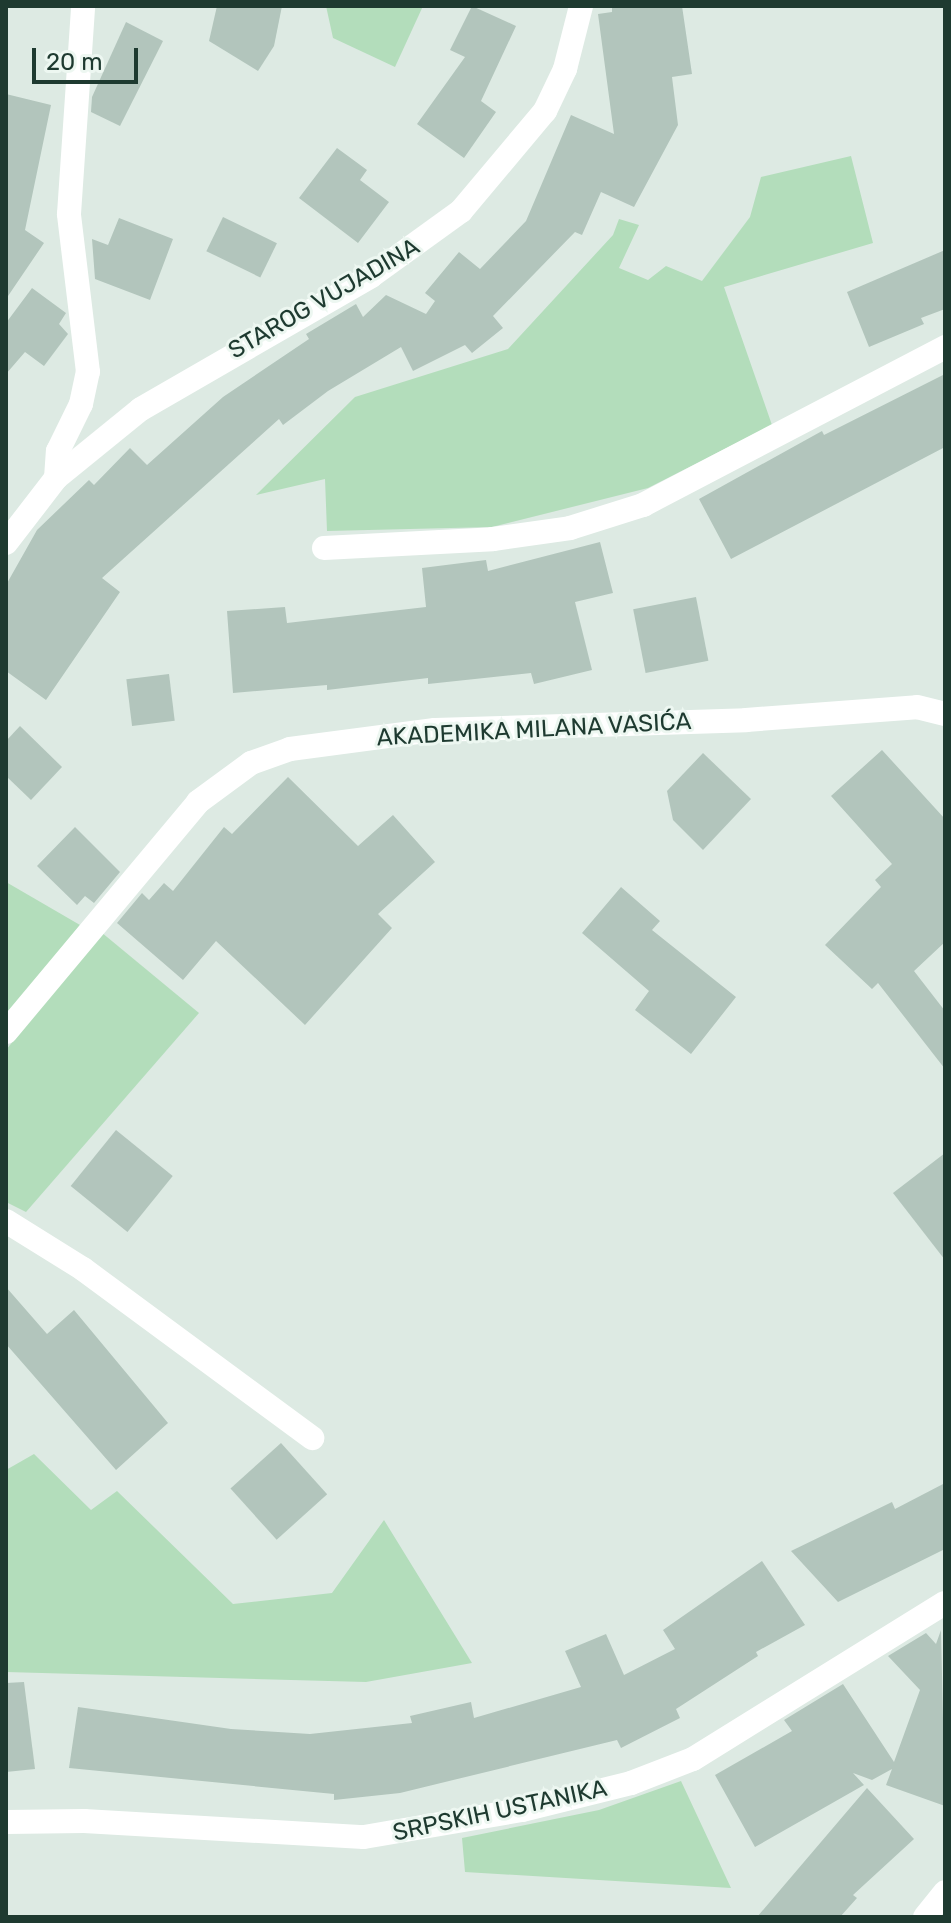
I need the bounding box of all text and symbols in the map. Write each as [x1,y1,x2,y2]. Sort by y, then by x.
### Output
scale bar [36,32,142,82]
text: 20 m [46,48,103,76]
street label: STAROG VUJADINA [223,232,425,366]
street label: AKADEMIKA MILANA VASIĆA [375,707,693,753]
street label: SRPSKIH USTANIKA [390,1774,610,1848]

